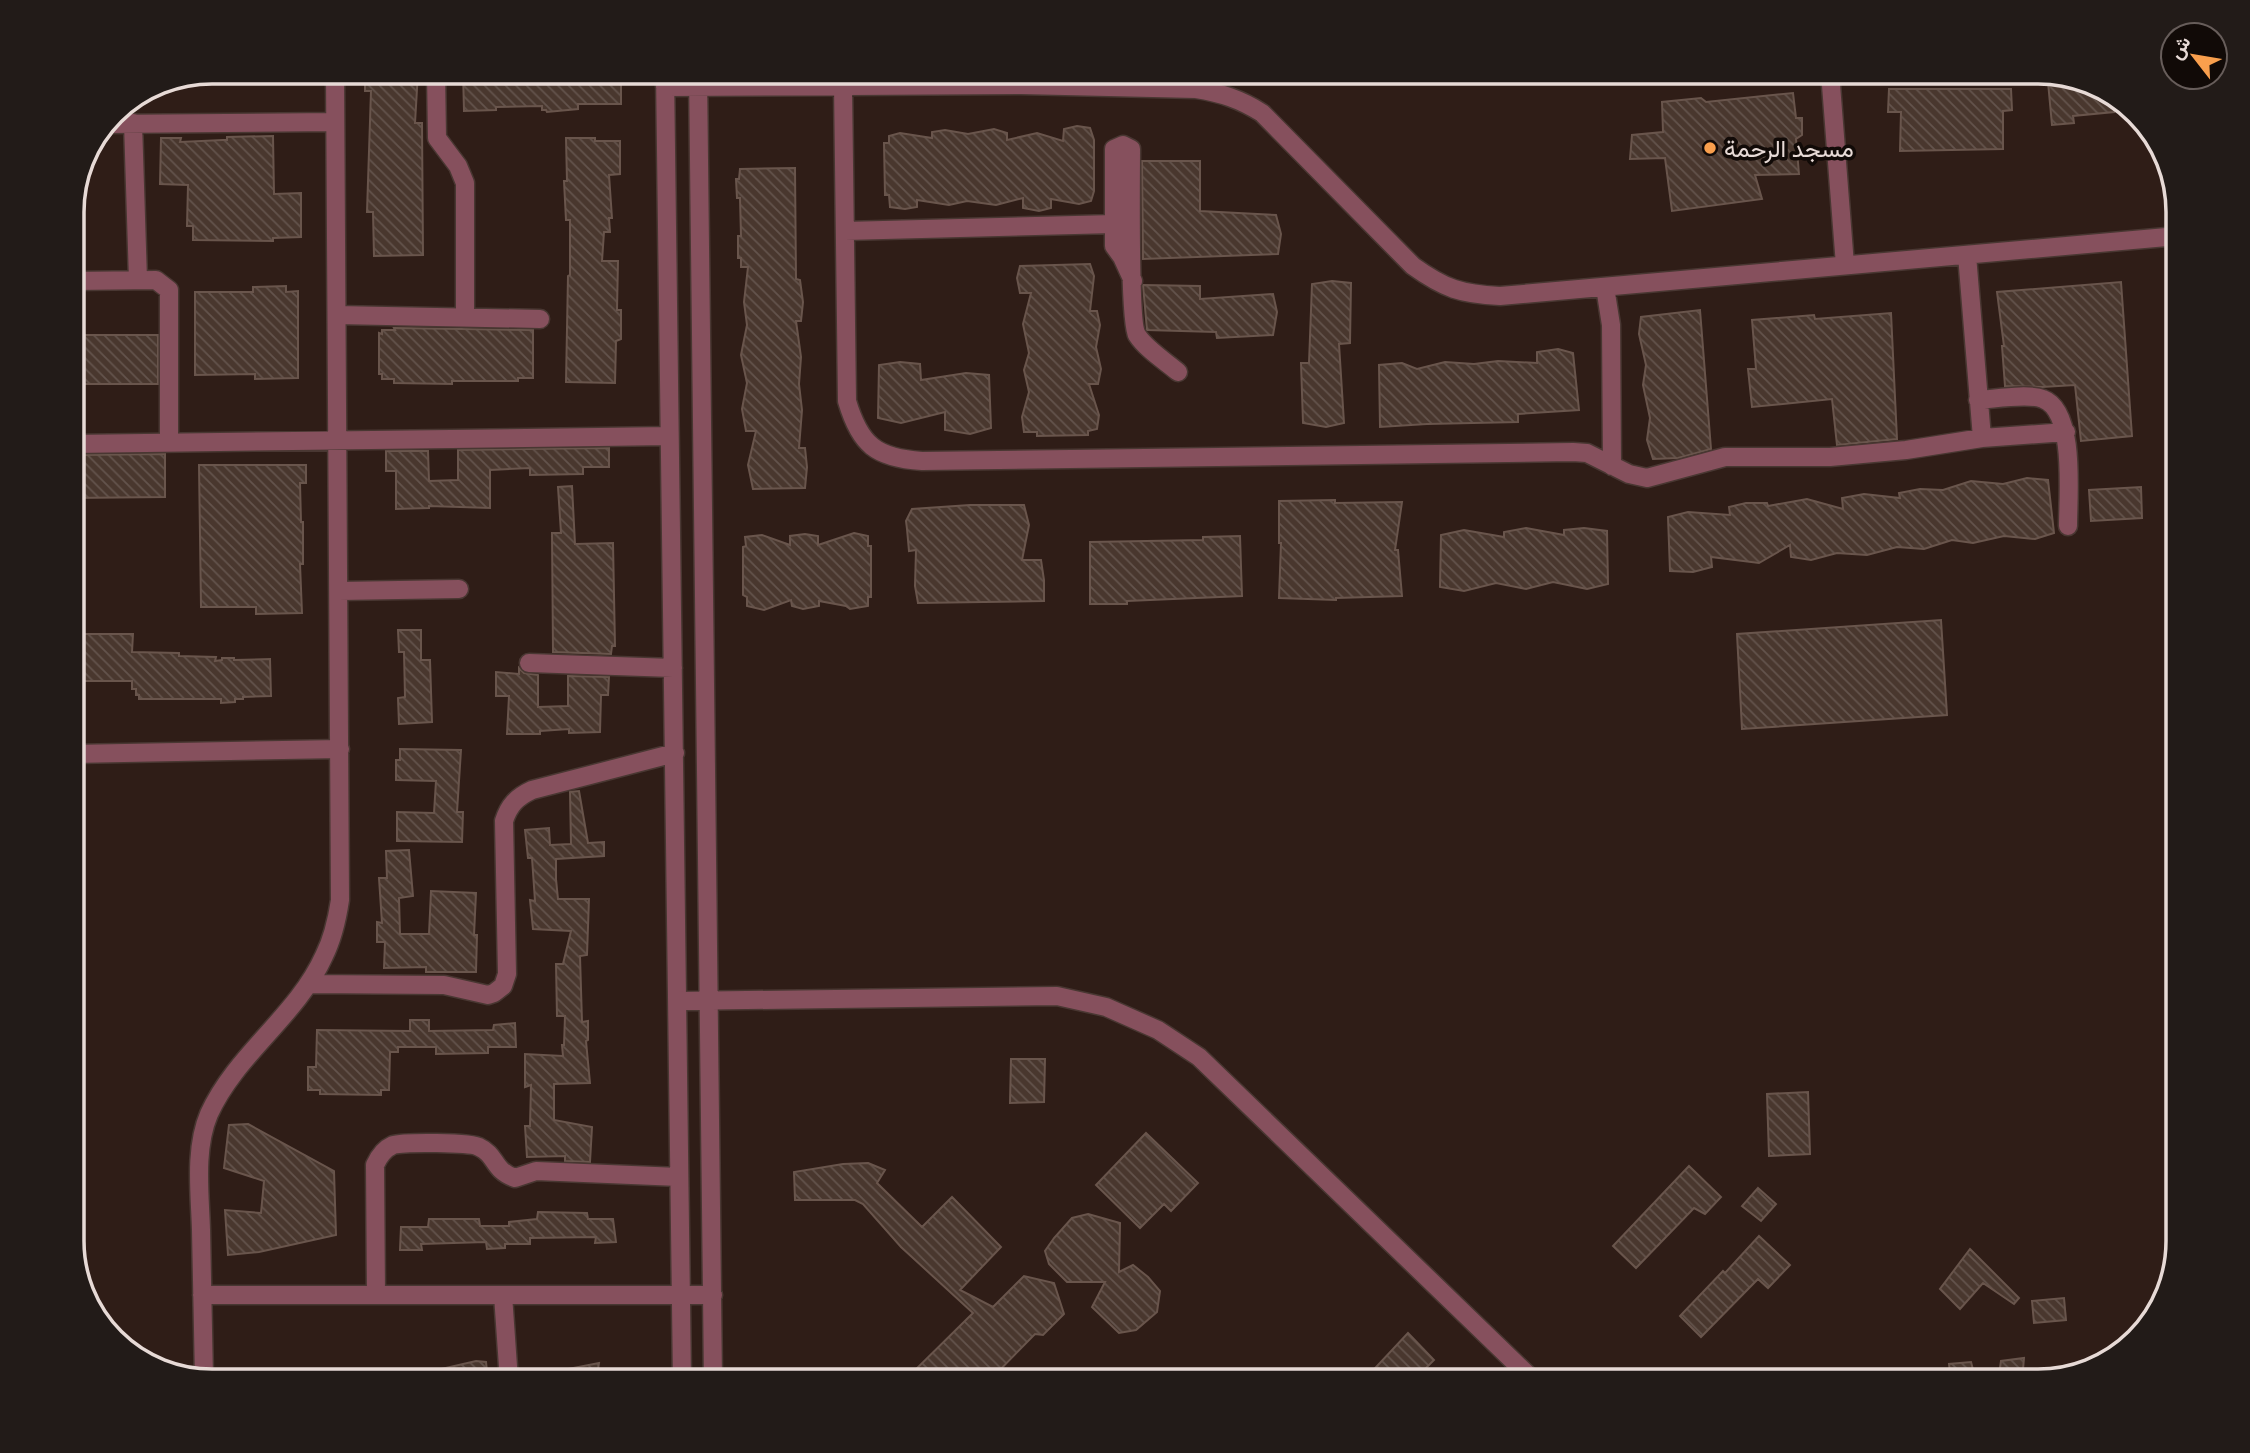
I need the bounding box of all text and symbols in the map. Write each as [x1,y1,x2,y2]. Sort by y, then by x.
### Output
north arrow [2159,21,2229,91]
text: ش [2162,31,2197,64]
place label: مسجد الرحمة [1724,132,1854,164]
marker: مسجد الرحمة [1702,140,1718,156]

